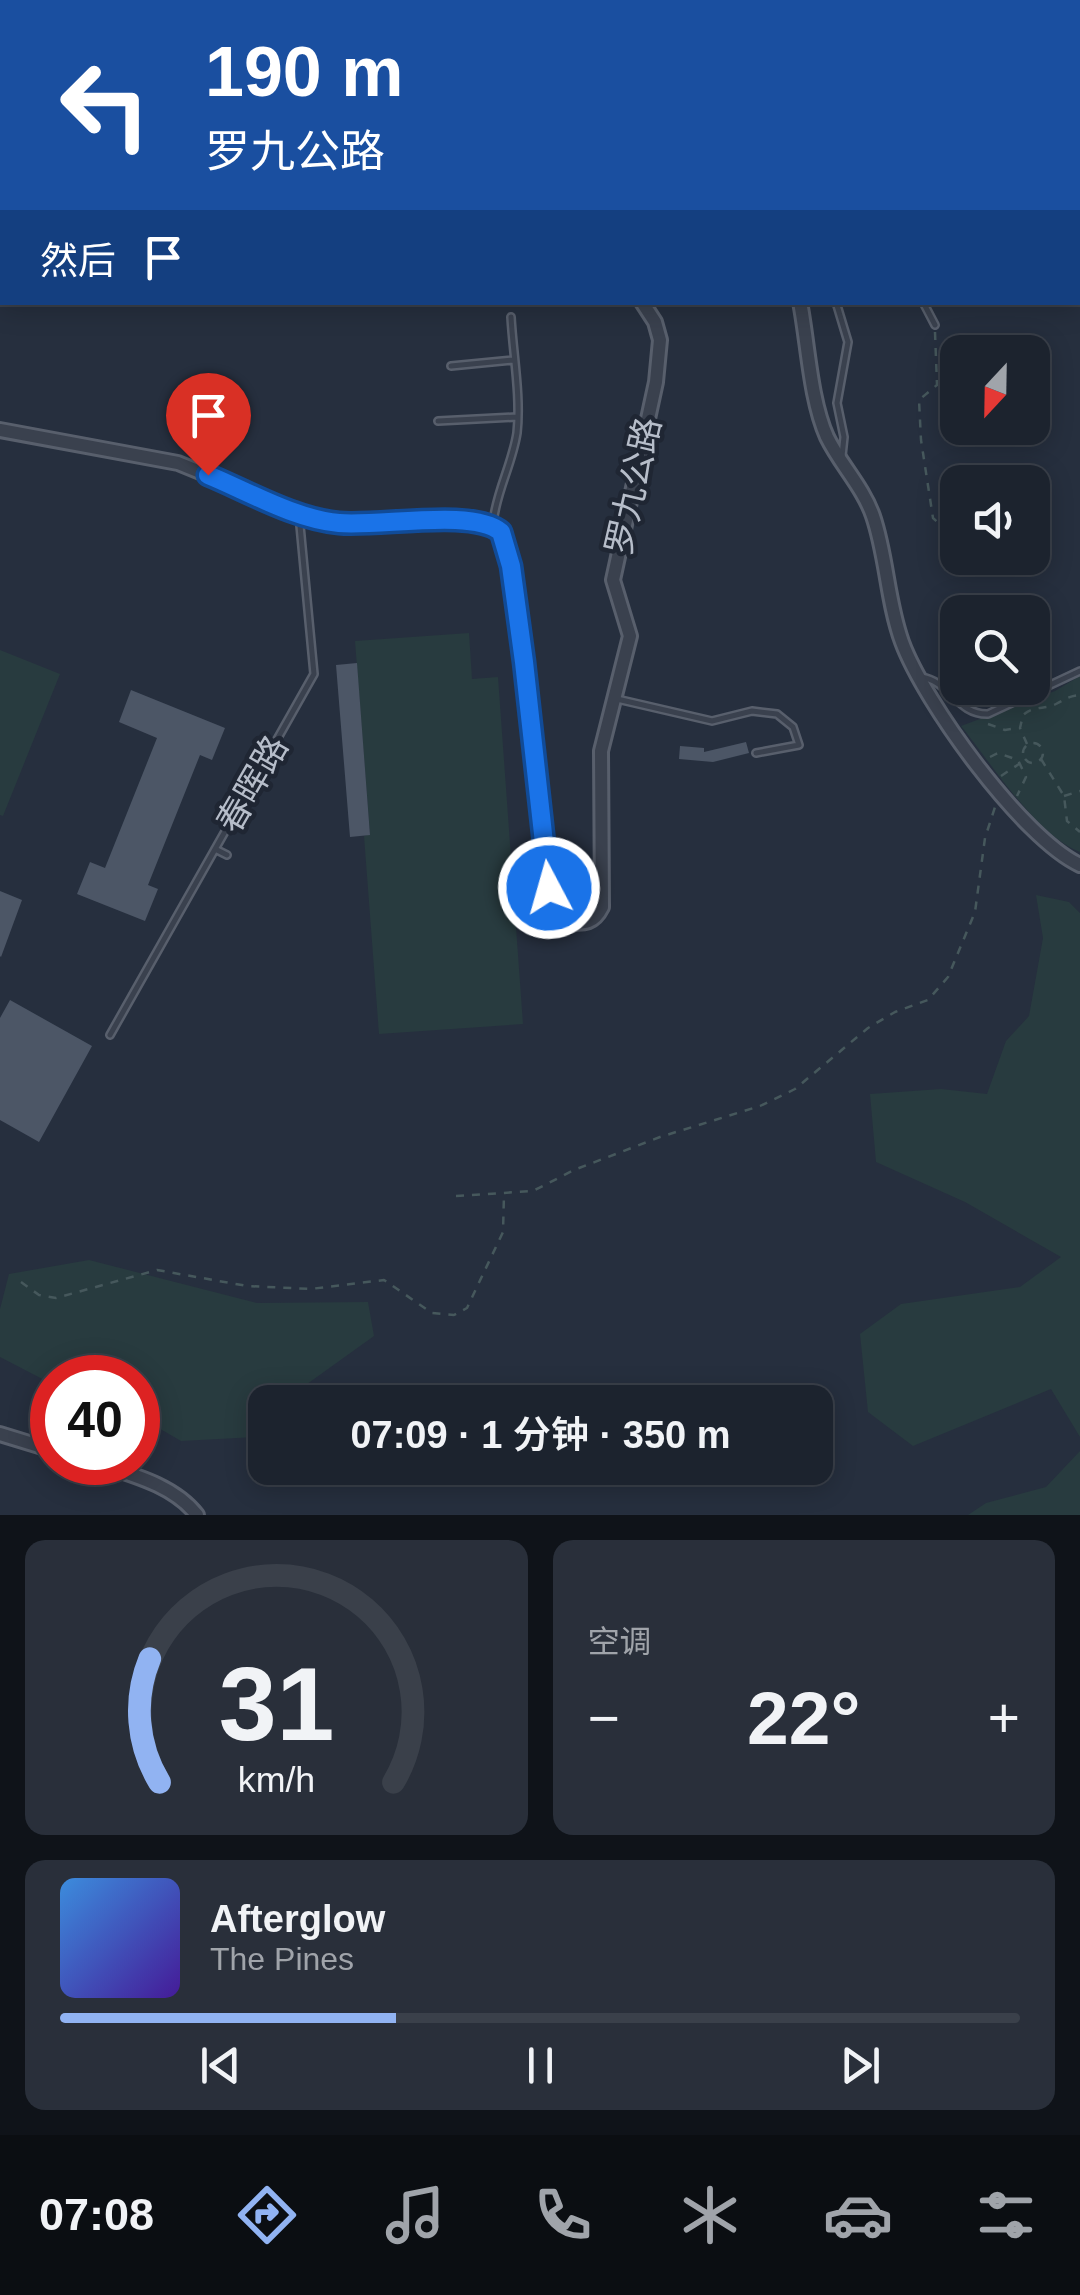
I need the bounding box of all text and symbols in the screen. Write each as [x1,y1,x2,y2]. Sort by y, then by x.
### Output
text: 190 m [205,33,403,111]
icon: left [40,40,170,170]
text: 罗九公路 [205,126,385,177]
icon: arrive [136,230,191,285]
text: 然后 [40,240,116,282]
north arrow [940,335,1050,445]
map controls [940,335,1050,705]
pin [166,373,251,476]
icon: arrive [181,388,236,443]
street label: 罗九公路 [598,413,668,559]
button: sound [940,465,1050,575]
button: search [940,595,1050,705]
street label: 春晖路 [209,729,295,839]
position arrow [497,836,601,940]
speed limit sign: 40 [30,1355,160,1485]
text: 07:09 · 1 分钟 · 350 m [350,1414,731,1456]
text: 空调 [588,1624,652,1660]
text: 31 [218,1646,334,1762]
text: 22° [747,1676,860,1760]
text: − [588,1687,620,1749]
text: + [988,1687,1020,1749]
text: km/h [238,1760,315,1800]
text: Afterglow [210,1898,385,1940]
text: The Pines [210,1941,354,1977]
icon: previous [193,2038,248,2093]
icon: pause [513,2038,568,2093]
icon: next [833,2038,888,2093]
icon: directions [232,2180,302,2250]
icon: music [380,2180,450,2250]
icon: phone [528,2180,598,2250]
icon: climate [675,2180,745,2250]
icon: car [823,2180,893,2250]
icon: filters [971,2180,1041,2250]
text: 07:08 [39,2189,154,2240]

